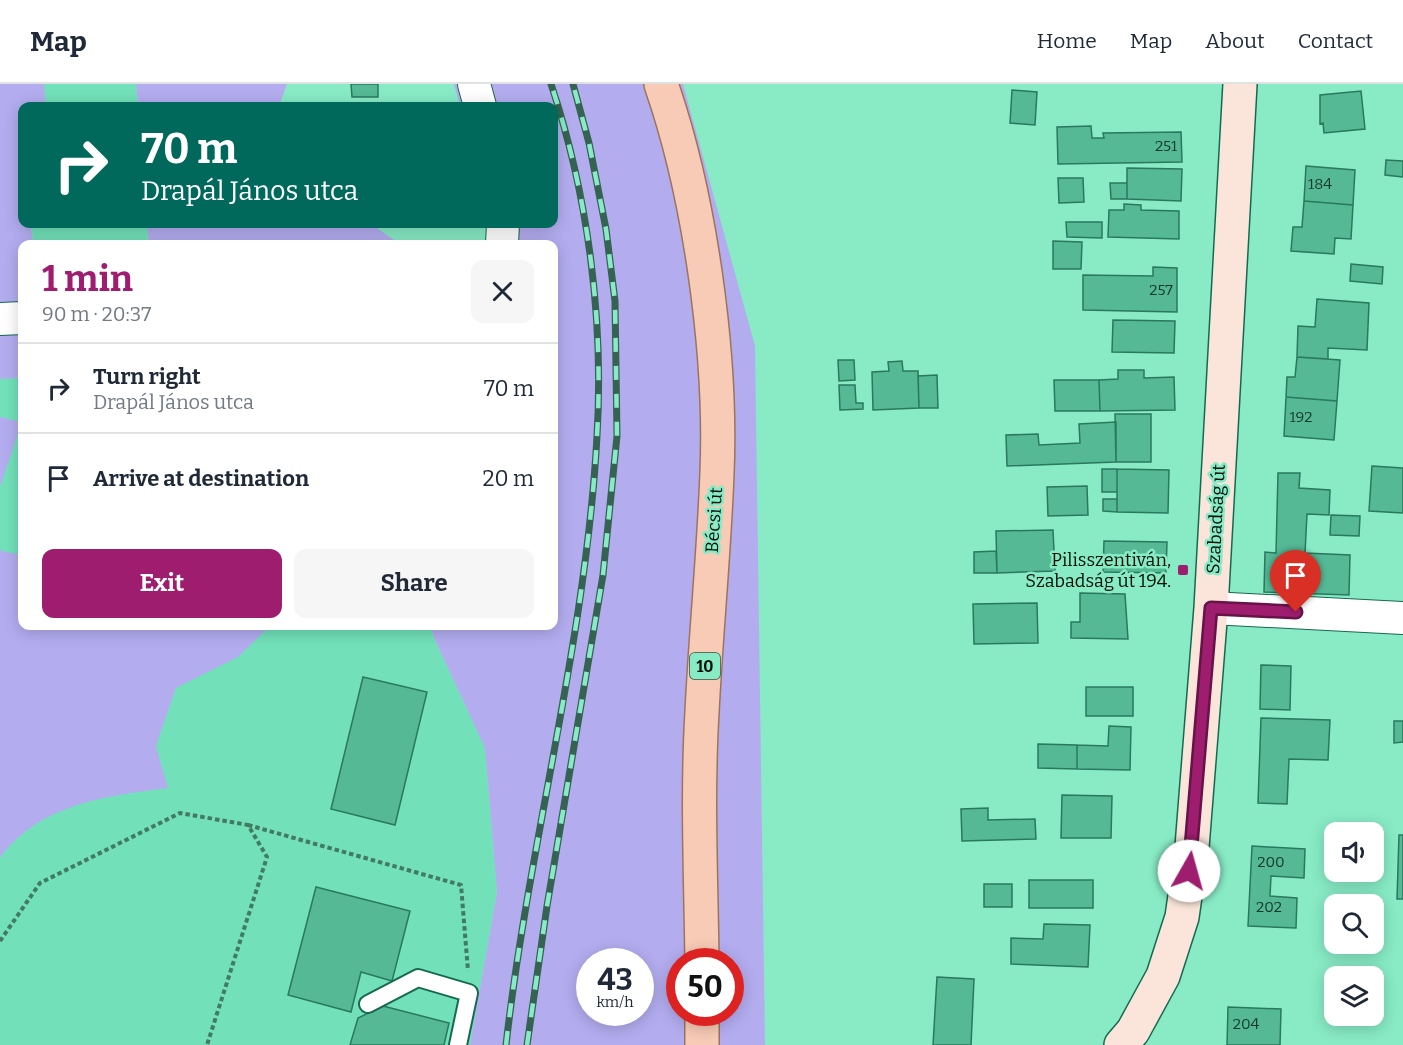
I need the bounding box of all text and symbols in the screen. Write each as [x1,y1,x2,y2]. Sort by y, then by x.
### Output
text: Map [30,25,87,58]
text: Home [1037,28,1097,54]
text: Map [1130,28,1172,54]
text: About [1205,28,1265,54]
text: Contact [1298,28,1373,54]
text: 70 m [141,124,237,174]
icon: right [42,126,120,204]
house number: 251 [1155,137,1177,155]
text: Drapál János utca [141,175,358,207]
house number: 184 [1308,175,1332,193]
text: 1 min [42,257,133,301]
button: close [471,260,534,323]
house number: 257 [1149,281,1173,299]
text: 90 m · 20:37 [42,302,151,326]
text: Turn right [93,363,201,390]
icon: right [42,372,75,405]
text: 70 m [484,375,534,402]
text: Drapál János utca [93,390,254,414]
house number: 192 [1289,408,1313,426]
icon: arrive [42,462,75,495]
street label: Szabadság út [1202,463,1230,575]
text: Arrive at destination [93,465,309,492]
text: 20 m [483,465,534,492]
street label: Bécsi út [701,486,727,554]
button: Exit [42,549,282,618]
button: Share [294,549,534,618]
place label: Pilisszentiván, Szabadság út 194. [1025,549,1171,592]
pin [1270,550,1321,612]
icon: arrive [1279,559,1312,592]
marker: Pilisszentiván, Szabadság út 194. [1176,563,1190,577]
road number: 10 [690,653,720,679]
map controls [1324,822,1384,1026]
button: sound [1324,822,1384,882]
position arrow [1157,839,1221,903]
house number: 200 [1257,853,1285,871]
button: search [1324,894,1384,954]
house number: 202 [1256,898,1282,916]
speed limit sign: 50 [666,948,744,1026]
text: 43 [597,962,633,998]
button: layers [1324,966,1384,1026]
text: km/h [596,993,634,1011]
house number: 204 [1233,1015,1260,1033]

